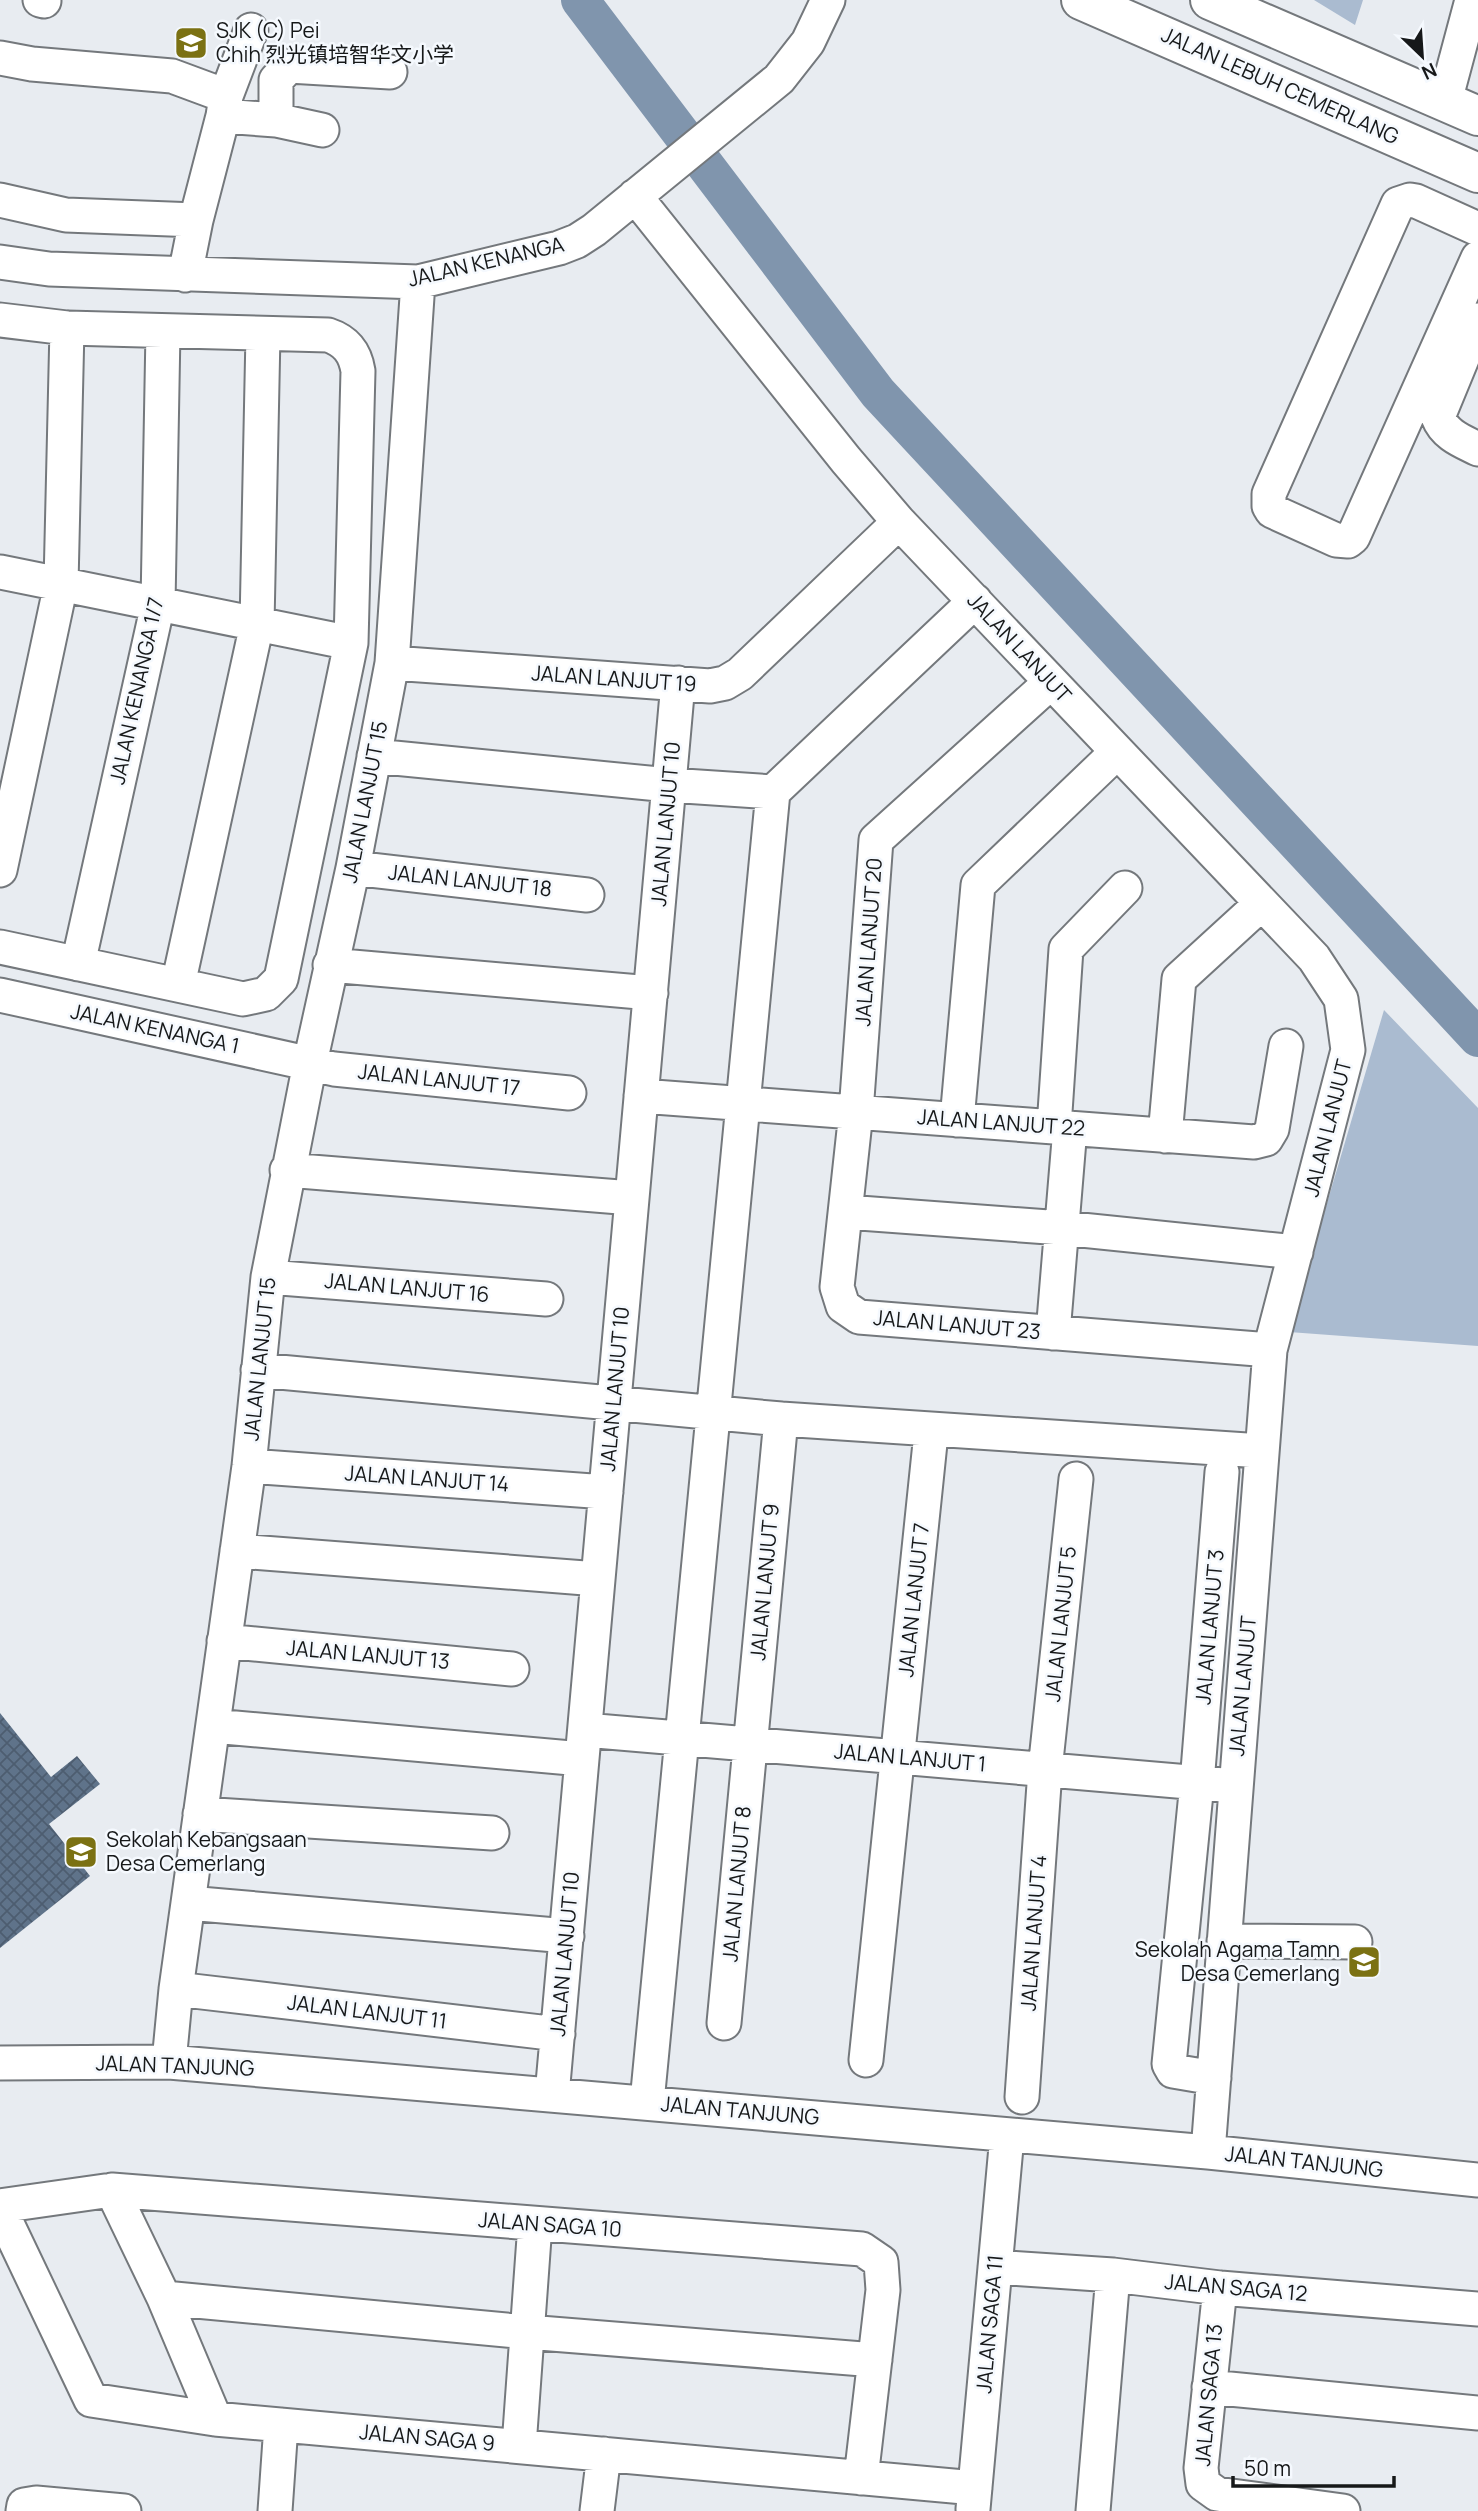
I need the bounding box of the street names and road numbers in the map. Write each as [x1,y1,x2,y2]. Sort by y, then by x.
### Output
street label: JALAN LEBUH CEMERLANG [1157,20,1404,150]
street label: JALAN KENANGA [405,229,567,293]
street label: JALAN LANJUT [962,586,1078,709]
street label: JALAN KENANGA 1/7 [103,595,170,787]
street label: JALAN LANJUT 19 [531,658,698,698]
street label: JALAN LANJUT 15 [335,718,393,885]
street label: JALAN LANJUT 10 [644,740,686,907]
street label: JALAN LANJUT 18 [387,857,553,903]
street label: JALAN LANJUT 20 [848,857,888,1027]
street label: JALAN KENANGA 1 [68,996,242,1060]
street label: JALAN LANJUT [1296,1056,1358,1199]
street label: JALAN LANJUT 17 [357,1057,522,1101]
street label: JALAN LANJUT 22 [916,1102,1086,1142]
street label: JALAN LANJUT 16 [323,1266,491,1308]
street label: JALAN LANJUT 15 [236,1276,282,1442]
street label: JALAN LANJUT 23 [872,1303,1042,1345]
street label: JALAN LANJUT 10 [593,1305,635,1472]
street label: JALAN LANJUT 14 [344,1458,510,1498]
street label: JALAN LANJUT 9 [743,1502,785,1661]
street label: JALAN LANJUT 7 [891,1521,935,1678]
street label: JALAN LANJUT 5 [1038,1545,1082,1703]
street label: JALAN LANJUT 3 [1188,1548,1230,1706]
street label: JALAN LANJUT [1222,1614,1262,1757]
street label: JALAN LANJUT 13 [285,1633,451,1675]
street label: JALAN LANJUT 1 [833,1736,987,1778]
street label: JALAN LANJUT 8 [715,1805,757,1963]
street label: JALAN LANJUT 4 [1014,1854,1052,2012]
street label: JALAN LANJUT 10 [543,1870,585,2037]
street label: JALAN LANJUT 11 [286,1987,449,2035]
street label: JALAN TANJUNG [95,2048,255,2082]
street label: JALAN TANJUNG [660,2089,821,2131]
street label: JALAN TANJUNG [1224,2139,1385,2183]
street label: JALAN SAGA 10 [477,2205,623,2243]
street label: JALAN SAGA 11 [969,2253,1009,2395]
street label: JALAN SAGA 12 [1164,2267,1309,2307]
street label: JALAN SAGA 13 [1188,2323,1228,2467]
street label: JALAN SAGA 9 [358,2417,496,2457]

